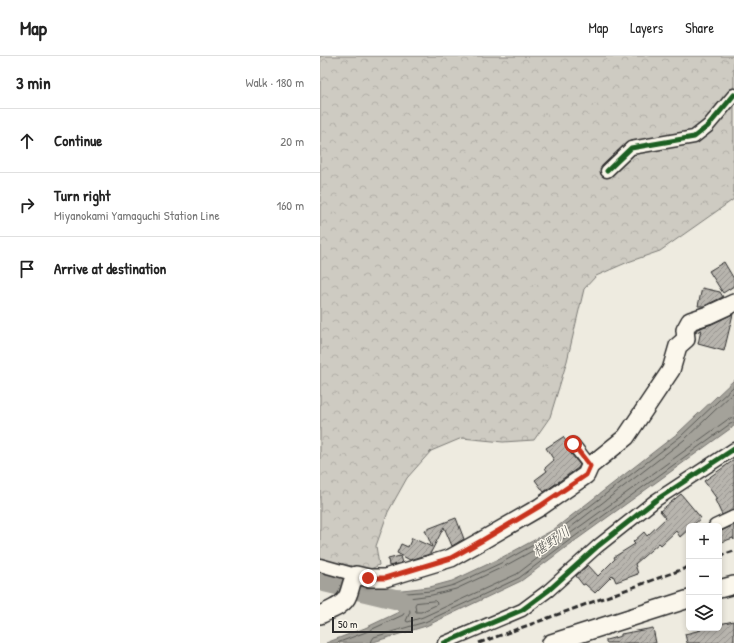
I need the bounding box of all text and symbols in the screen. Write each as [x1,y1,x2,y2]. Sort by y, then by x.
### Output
text: Map [20,15,47,41]
text: Map [588,18,608,37]
text: Layers [630,18,663,37]
text: Share [685,18,714,37]
text: 3 min [16,71,51,94]
text: Walk · 180 m [245,73,304,91]
icon: ahead [16,130,38,152]
text: Continue [54,130,102,151]
text: 20 m [280,132,304,150]
text: Turn right [54,185,110,206]
icon: right [16,194,38,216]
text: 160 m [276,196,304,214]
text: Miyanokami Yamaguchi Station Line [54,206,220,224]
icon: arrive [16,258,38,280]
text: Arrive at destination [54,258,166,279]
route start [564,435,582,453]
water label: 椹野川 [528,521,573,560]
map controls [686,523,722,631]
button: + [686,523,722,559]
button: − [686,559,722,595]
route end [359,569,377,587]
button: layers [686,595,722,631]
scale bar [332,615,413,634]
text: 50 m [338,617,358,631]

